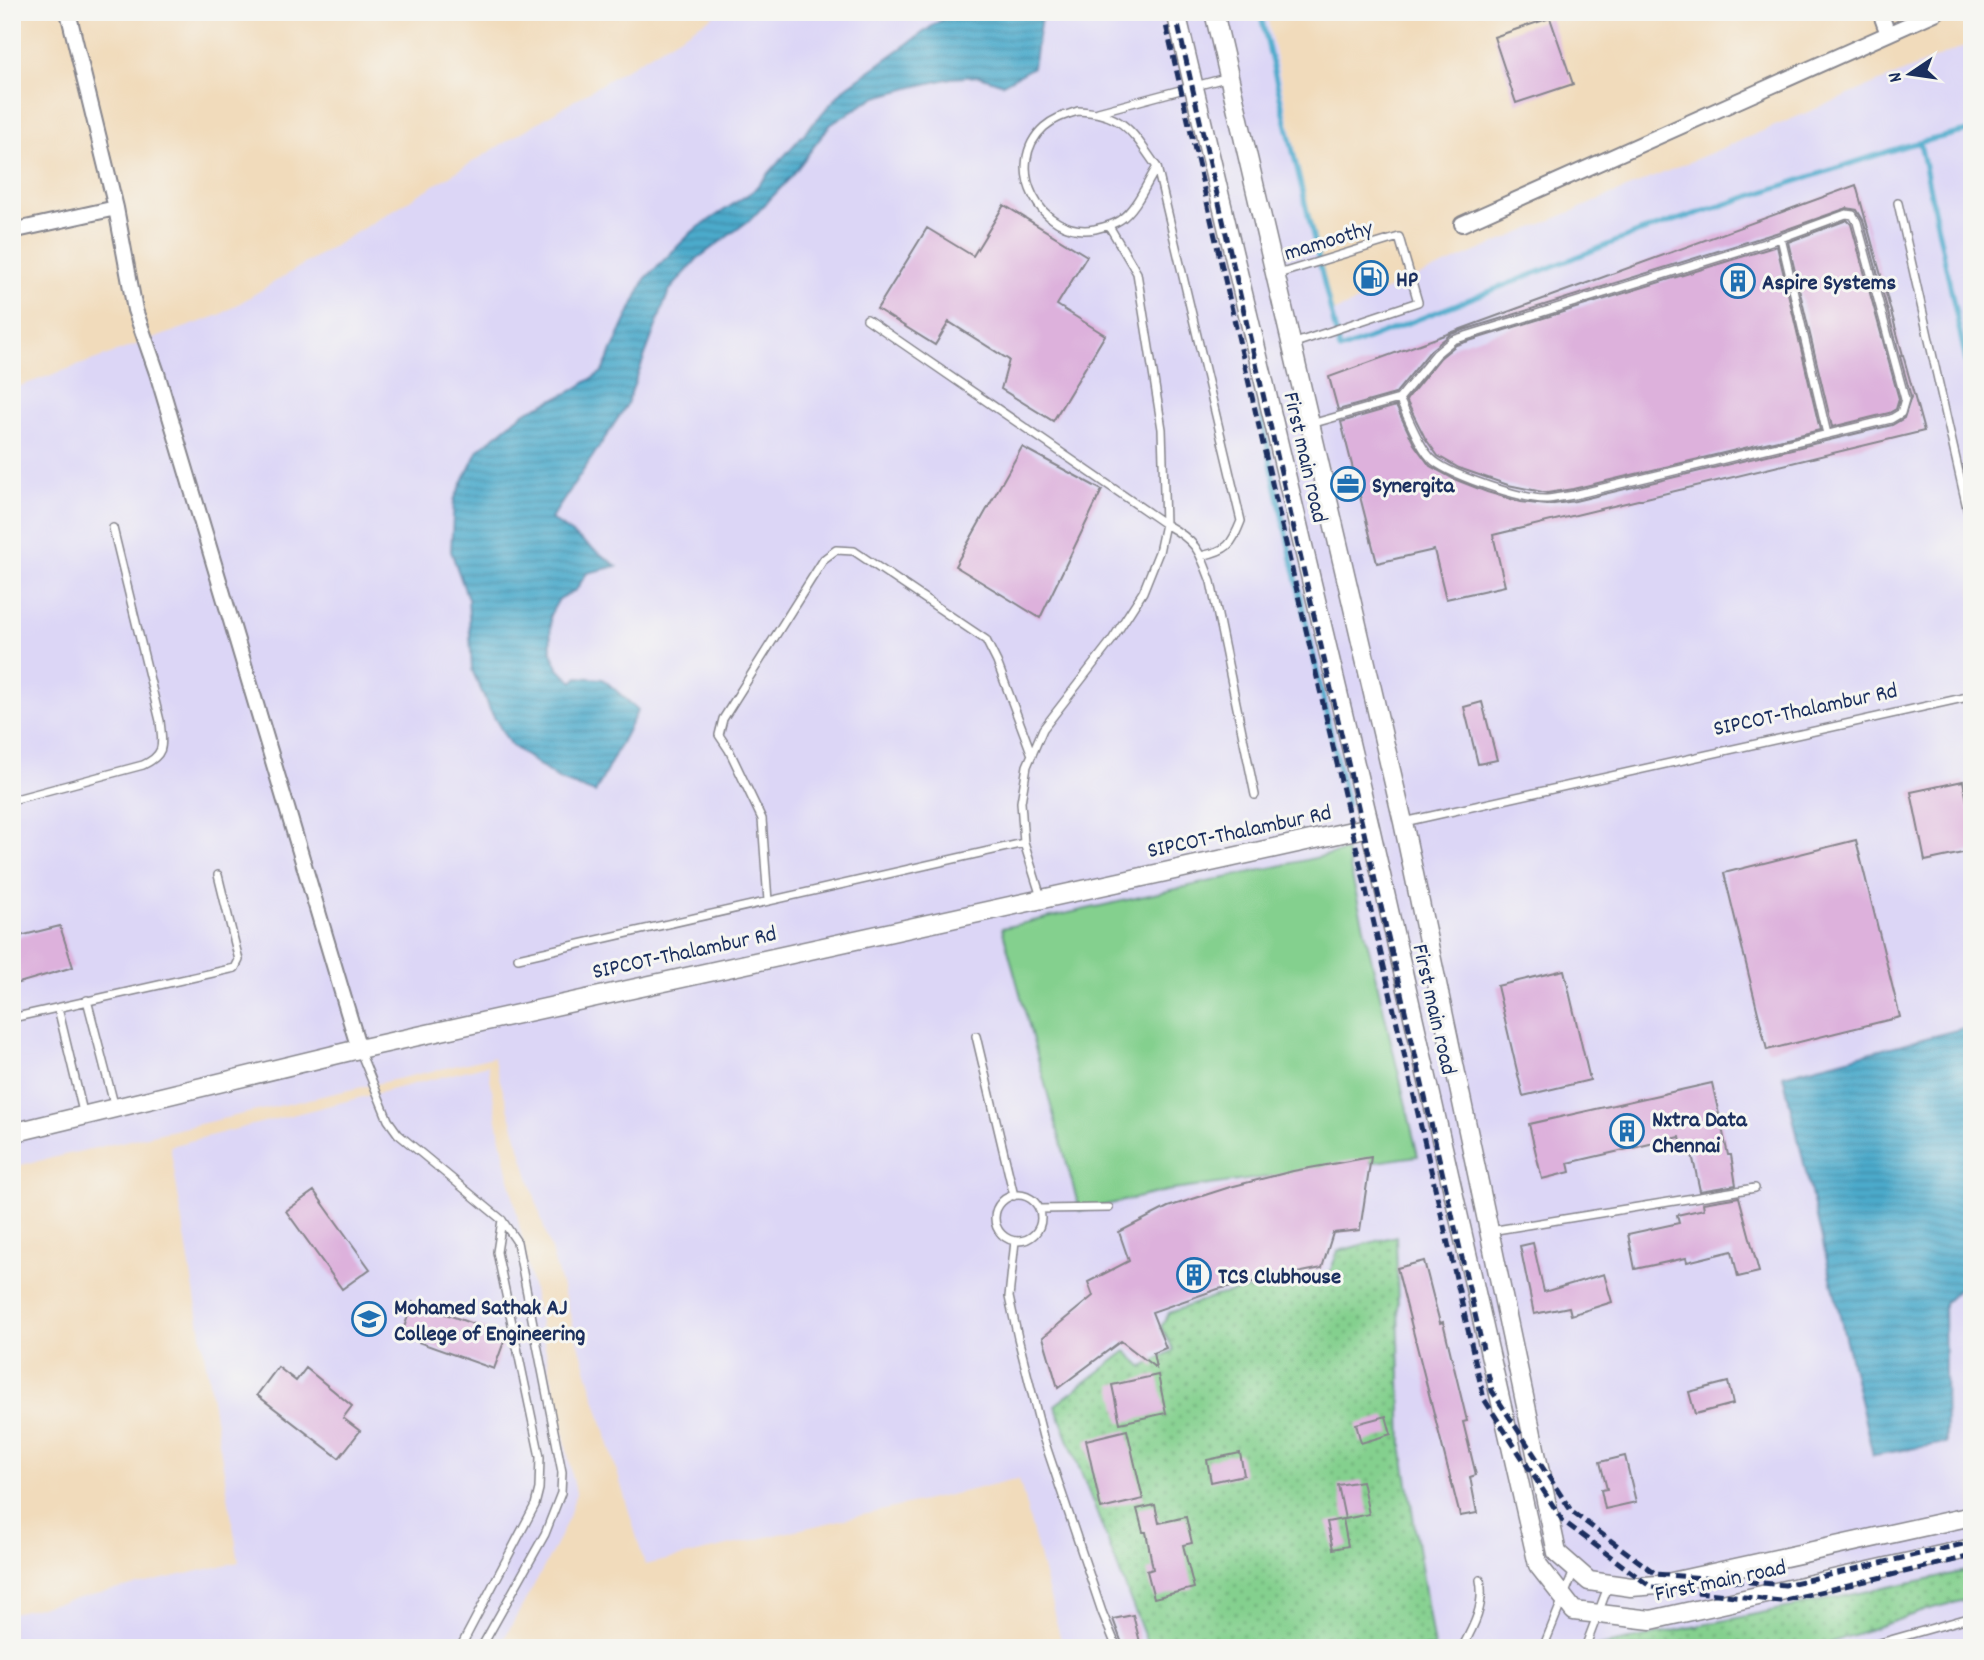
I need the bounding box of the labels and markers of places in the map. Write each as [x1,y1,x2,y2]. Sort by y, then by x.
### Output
fuel station icon: HP [1352,259,1390,297]
building icon: Aspire Systems [1719,262,1757,300]
place label: HP [1396,265,1419,298]
place label: Aspire Systems [1762,268,1897,301]
office icon: Synergita [1329,465,1367,503]
place label: Synergita [1372,471,1456,504]
place label: Nxtra Data Chennai [1652,1105,1748,1164]
building icon: Nxtra Data Chennai [1608,1112,1646,1150]
building icon: TCS Clubhouse [1175,1256,1213,1294]
place label: TCS Clubhouse [1218,1262,1341,1295]
place label: Mohamed Sathak AJ College of Engineering [394,1293,585,1352]
school or university icon: Mohamed Sathak AJ College of Engineering [350,1300,388,1338]

